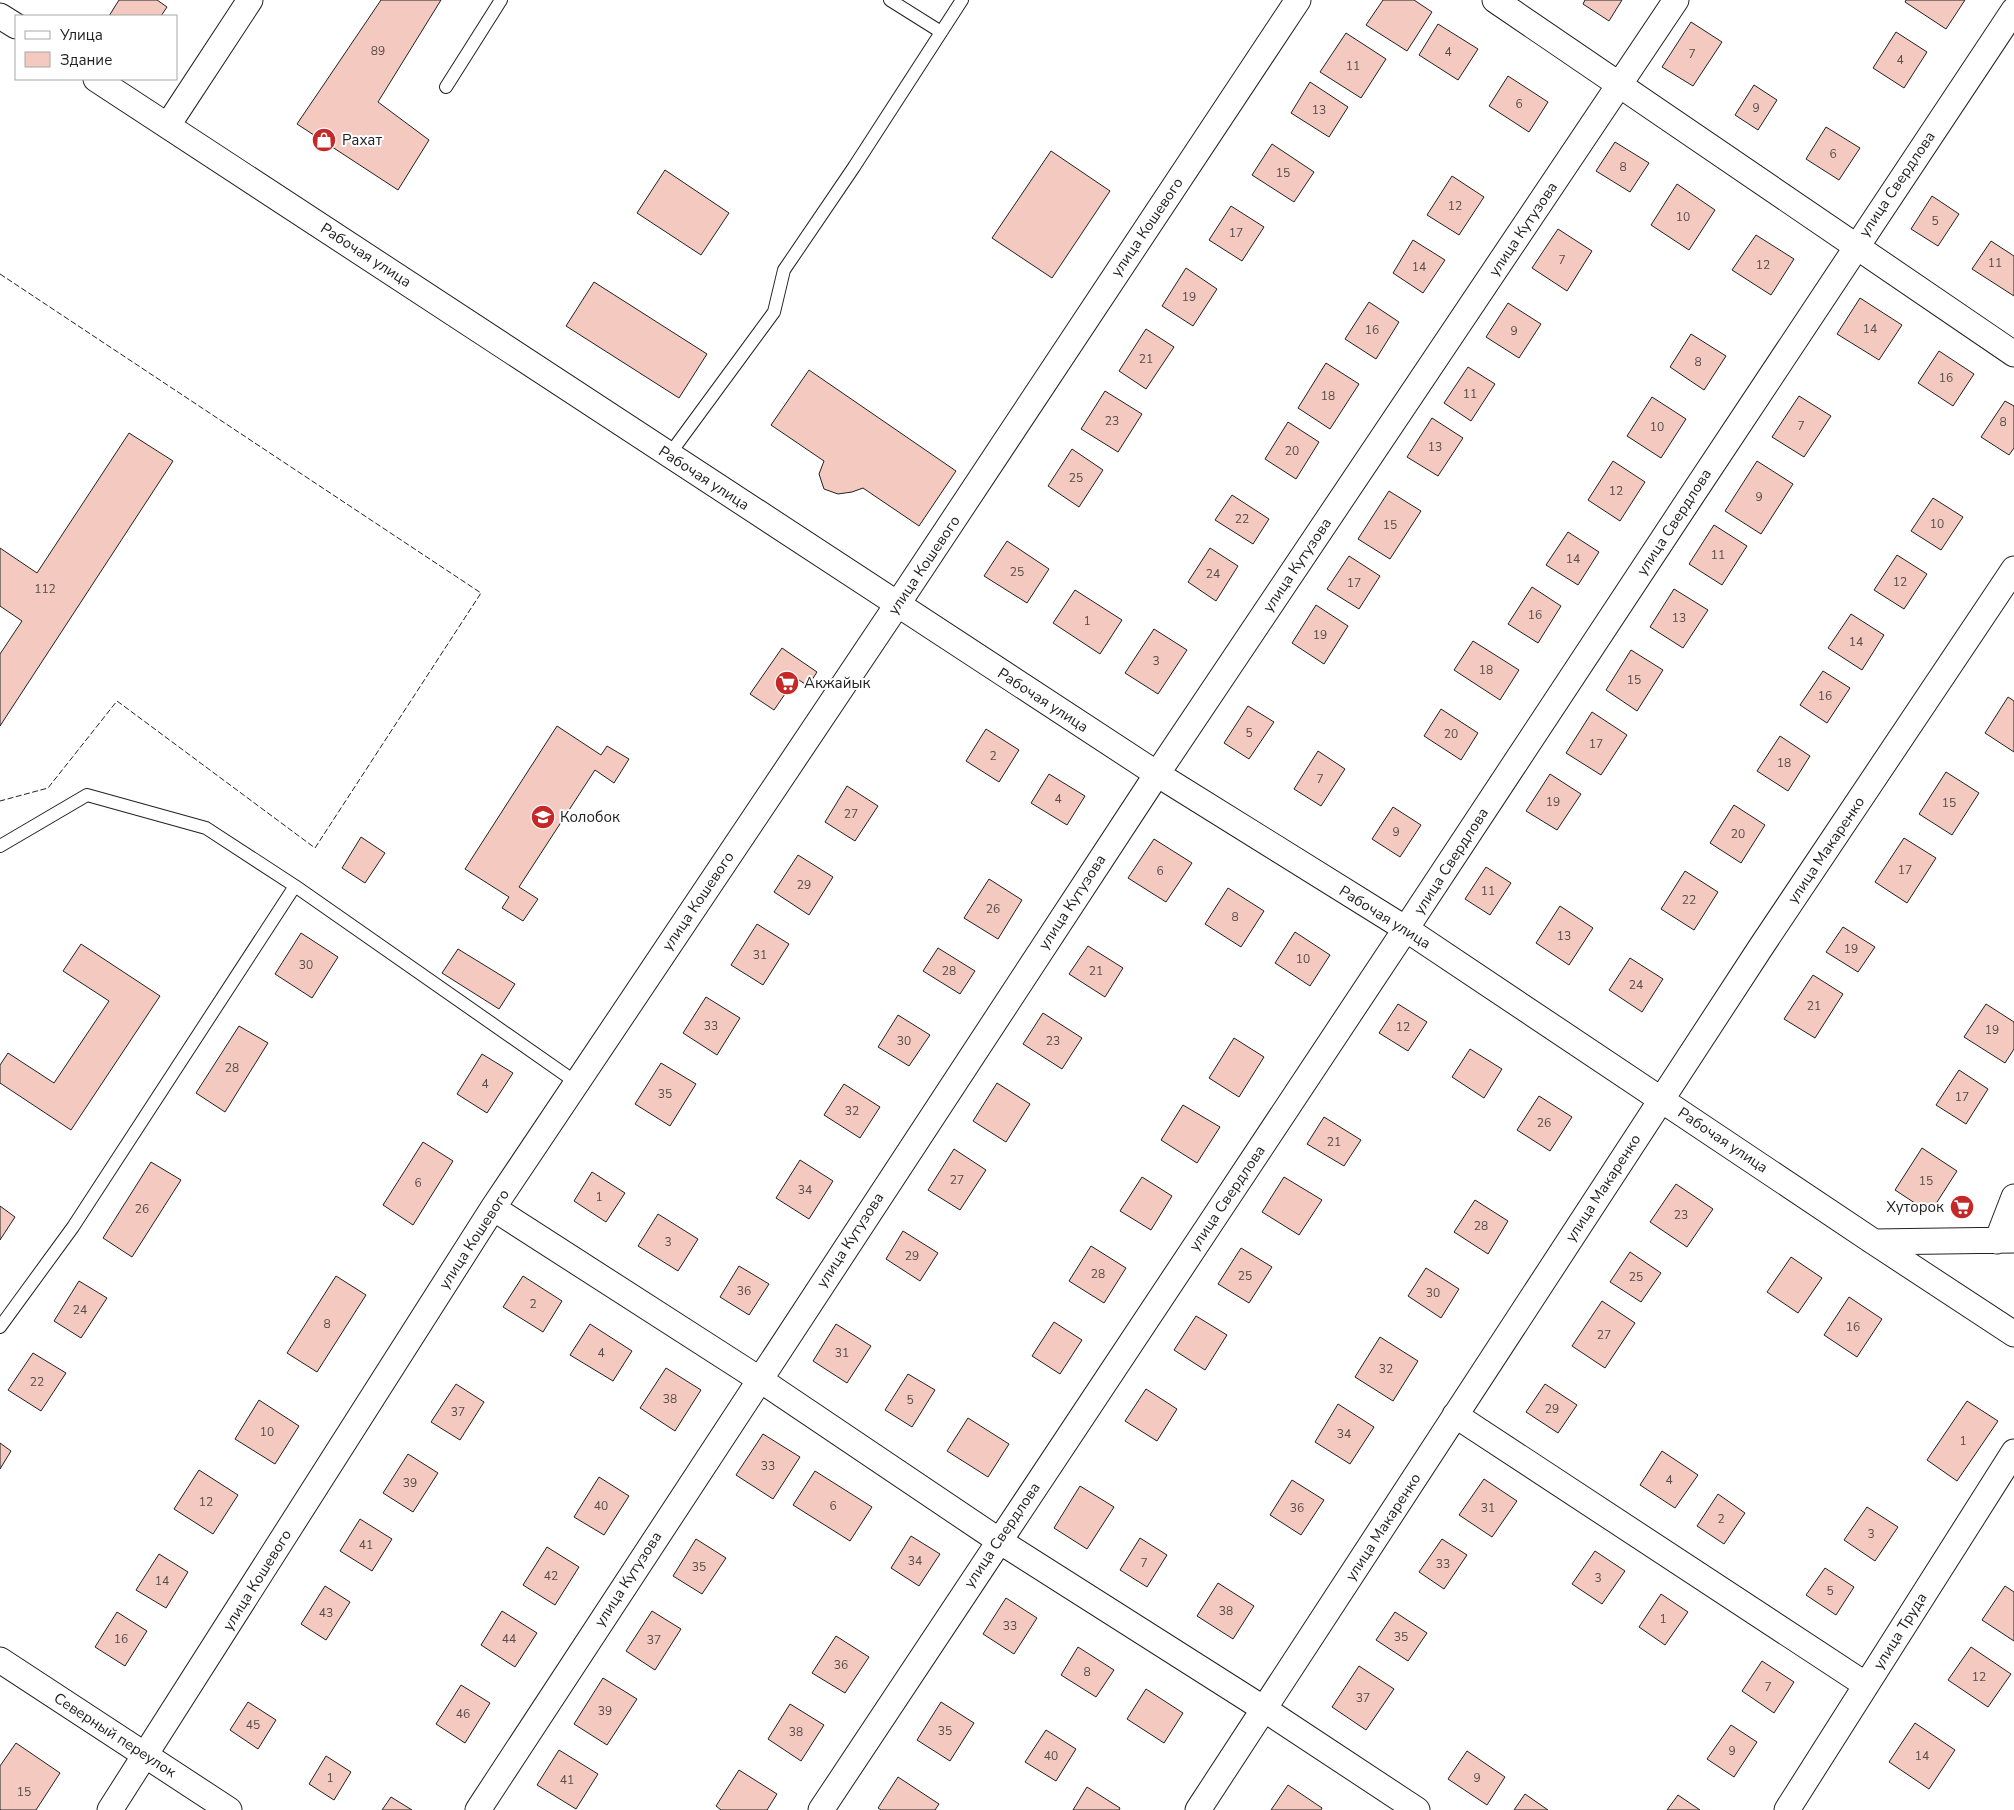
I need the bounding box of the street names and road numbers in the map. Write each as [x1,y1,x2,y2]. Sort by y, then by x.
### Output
street label: улица Свердлова [1854,127,1940,241]
street label: улица Кошевого [1106,174,1188,280]
street label: улица Кутузова [1484,178,1562,280]
street label: Рабочая улица [317,218,415,292]
street label: Рабочая улица [655,441,753,515]
street label: улица Свердлова [1632,465,1716,579]
street label: улица Кошевого [883,512,965,618]
street label: улица Кутузова [1258,514,1336,616]
street label: Рабочая улица [994,663,1092,737]
street label: улица Макаренко [1783,793,1869,907]
street label: улица Свердлова [1409,804,1493,918]
street label: улица Кошевого [657,848,739,954]
street label: улица Кутузова [1034,851,1110,953]
street label: Рабочая улица [1335,881,1435,953]
street label: Рабочая улица [1674,1102,1772,1178]
street label: улица Макаренко [1561,1130,1645,1246]
street label: улица Свердлова [1184,1141,1270,1255]
street label: улица Кошевого [434,1185,514,1293]
street label: улица Кутузова [812,1189,888,1291]
street label: улица Макаренко [1341,1469,1425,1585]
street label: улица Свердлова [959,1478,1045,1592]
street label: улица Кошевого [218,1526,296,1634]
street label: улица Кутузова [590,1528,666,1630]
street label: улица Труда [1868,1589,1932,1673]
street label: Северный переулок [50,1688,180,1782]

